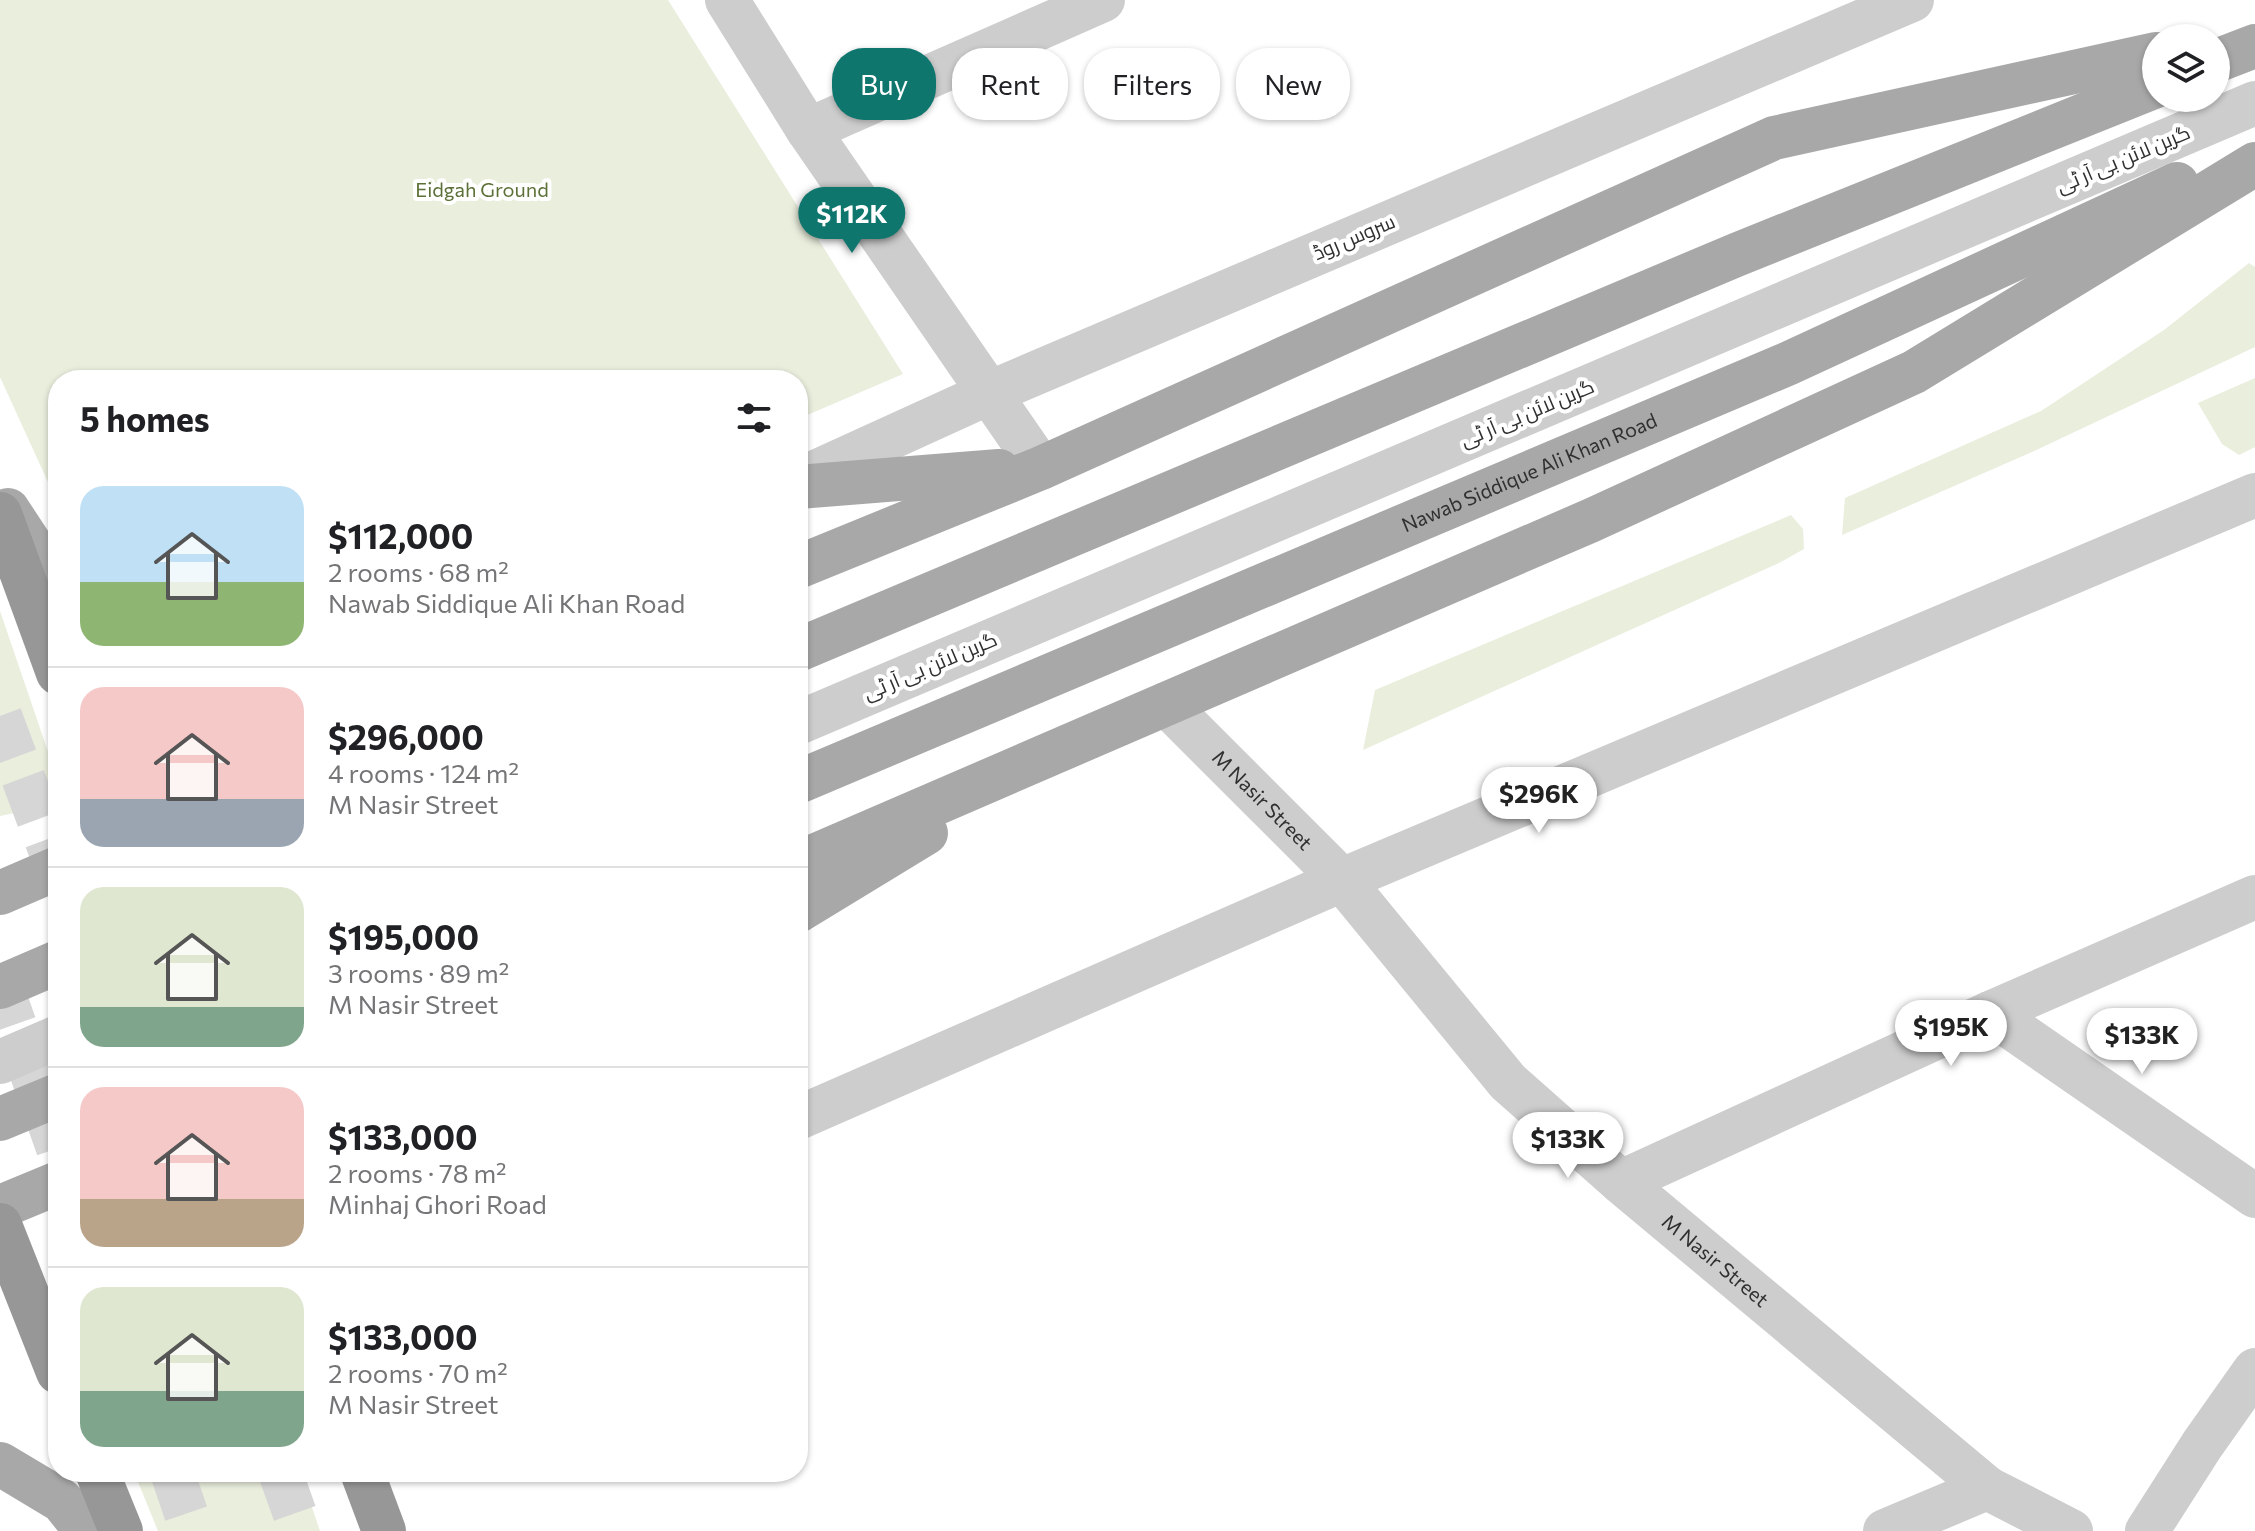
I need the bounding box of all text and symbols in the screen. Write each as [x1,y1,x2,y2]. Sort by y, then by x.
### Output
map controls [2142,24,2230,112]
button: layers [2142,24,2230,112]
chip: Buy [832,48,936,120]
chip: Rent [952,48,1068,120]
chip: Filters [1084,48,1220,120]
chip: New [1236,48,1350,120]
street label: گرین لائن بی آر ٹی [2052,119,2194,199]
park label: Eidgah Ground [415,177,549,201]
pin: $112K [796,187,908,255]
text: $112K [816,197,888,228]
street label: سروس روڈ [1309,208,1399,266]
street label: گرین لائن بی آر ٹی [1456,373,1598,453]
icon: filters [732,396,776,440]
text: 5 homes [80,397,210,439]
street label: Nawab Siddique Ali Khan Road [1398,407,1660,537]
text: $112,000 [328,514,473,556]
icon: home [144,518,240,614]
text: 2 rooms · 68 m² [328,556,509,587]
text: Nawab Siddique Ali Khan Road [328,587,685,618]
street label: گرین لائن بی آر ٹی [859,626,1001,706]
text: $296,000 [328,715,484,757]
icon: home [144,719,240,815]
street label: M Nasir Street [1208,745,1318,854]
text: 4 rooms · 124 m² [328,757,519,788]
pin: $296K [1483,767,1595,835]
text: $296K [1499,777,1579,808]
text: M Nasir Street [328,788,498,819]
text: $195,000 [328,915,479,957]
icon: home [144,919,240,1015]
text: 3 rooms · 89 m² [328,957,509,988]
text: M Nasir Street [328,988,498,1019]
pin: $195K [1895,1000,2007,1068]
pin: $133K [2086,1008,2198,1076]
text: $195K [1913,1010,1989,1041]
text: $133K [2105,1018,2180,1049]
pin: $133K [1512,1112,1624,1180]
text: $133,000 [328,1115,478,1157]
icon: home [144,1119,240,1215]
text: $133K [1531,1122,1606,1153]
text: 2 rooms · 78 m² [328,1157,507,1188]
text: Minhaj Ghori Road [328,1188,547,1219]
street label: M Nasir Street [1658,1209,1774,1311]
text: $133,000 [328,1315,478,1357]
icon: home [144,1319,240,1415]
text: 2 rooms · 70 m² [328,1357,508,1388]
text: M Nasir Street [328,1388,498,1419]

